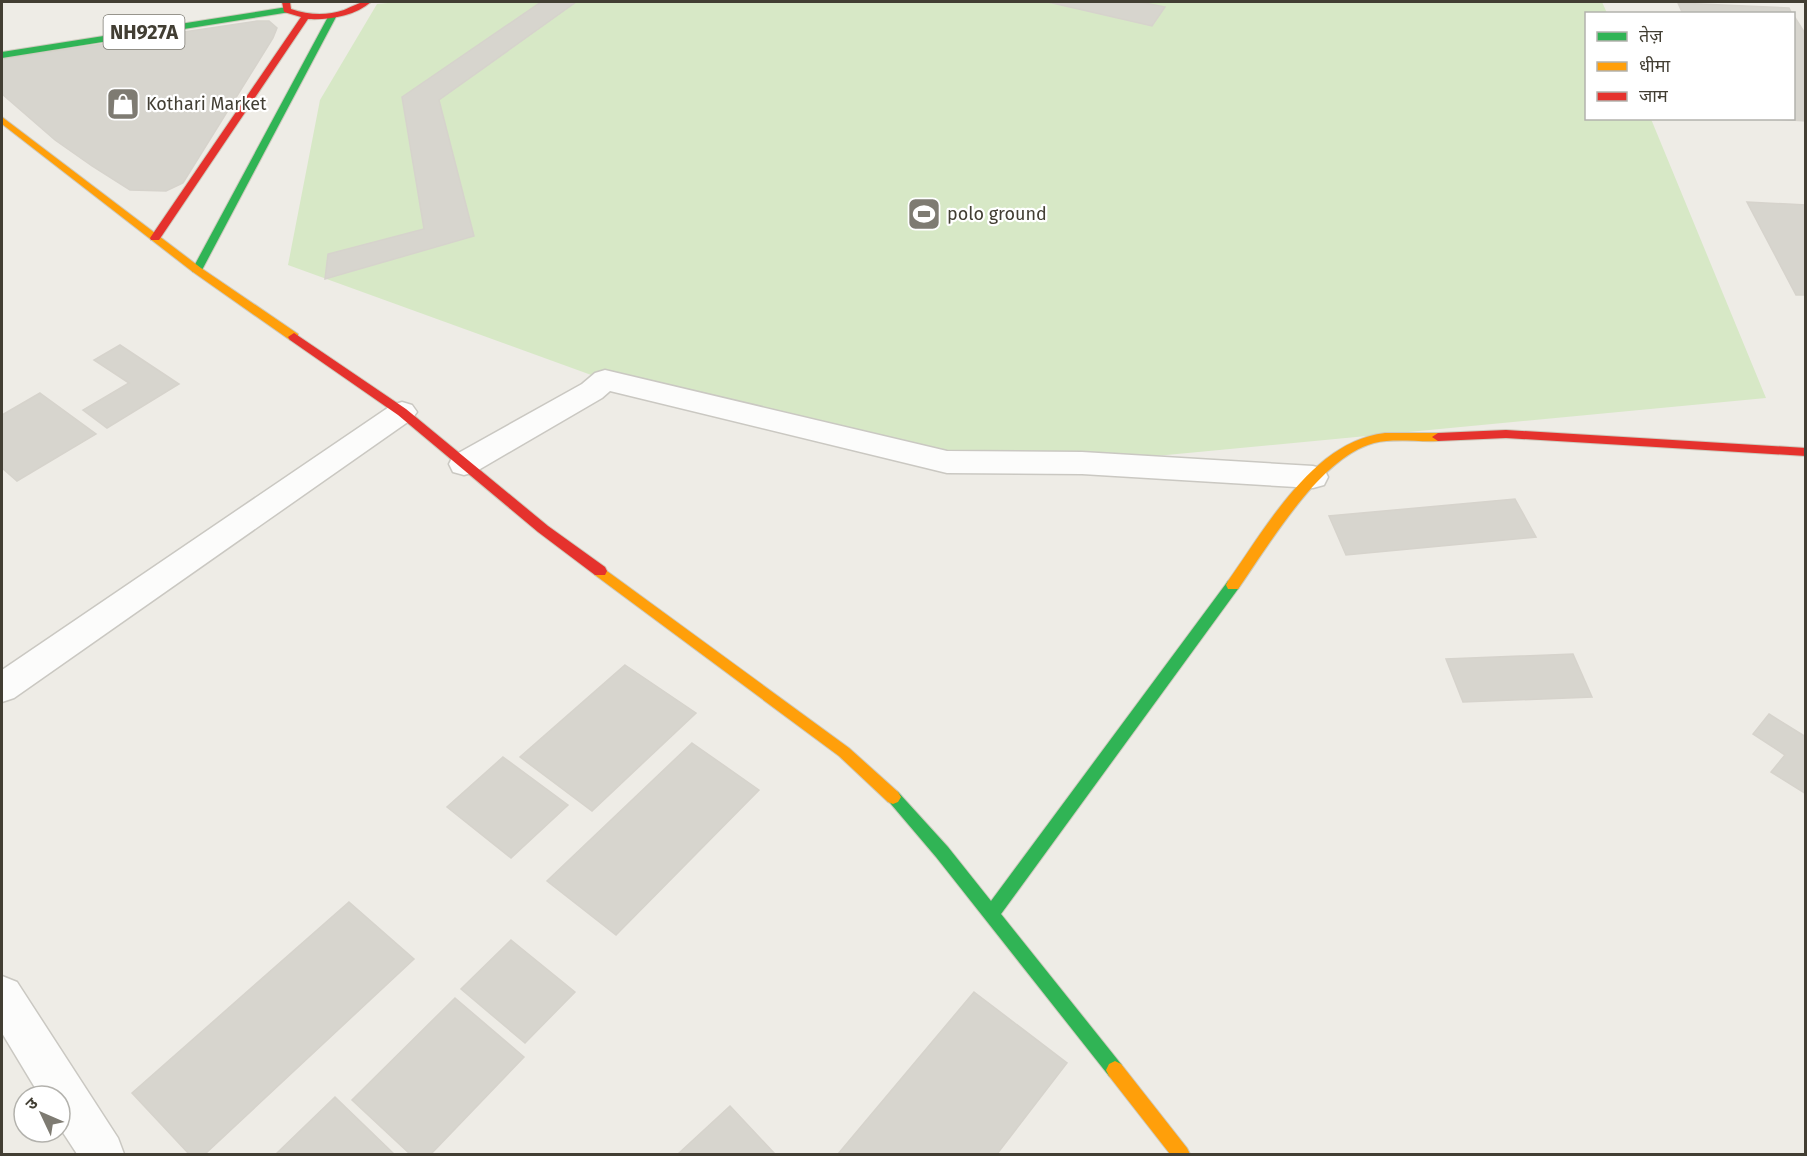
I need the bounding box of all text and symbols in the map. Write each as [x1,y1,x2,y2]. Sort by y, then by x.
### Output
legend [1585,12,1795,120]
road number: NH927A [104,15,184,49]
text: तेज़ [1639,25,1663,47]
text: धीमा [1639,55,1670,77]
text: जाम [1639,85,1669,107]
shop icon: Kothari Market [105,86,141,122]
place label: Kothari Market [146,93,267,115]
sports icon: polo ground [906,196,942,232]
place label: polo ground [947,203,1047,225]
north arrow [12,1084,72,1144]
text: उ [21,1094,42,1114]

